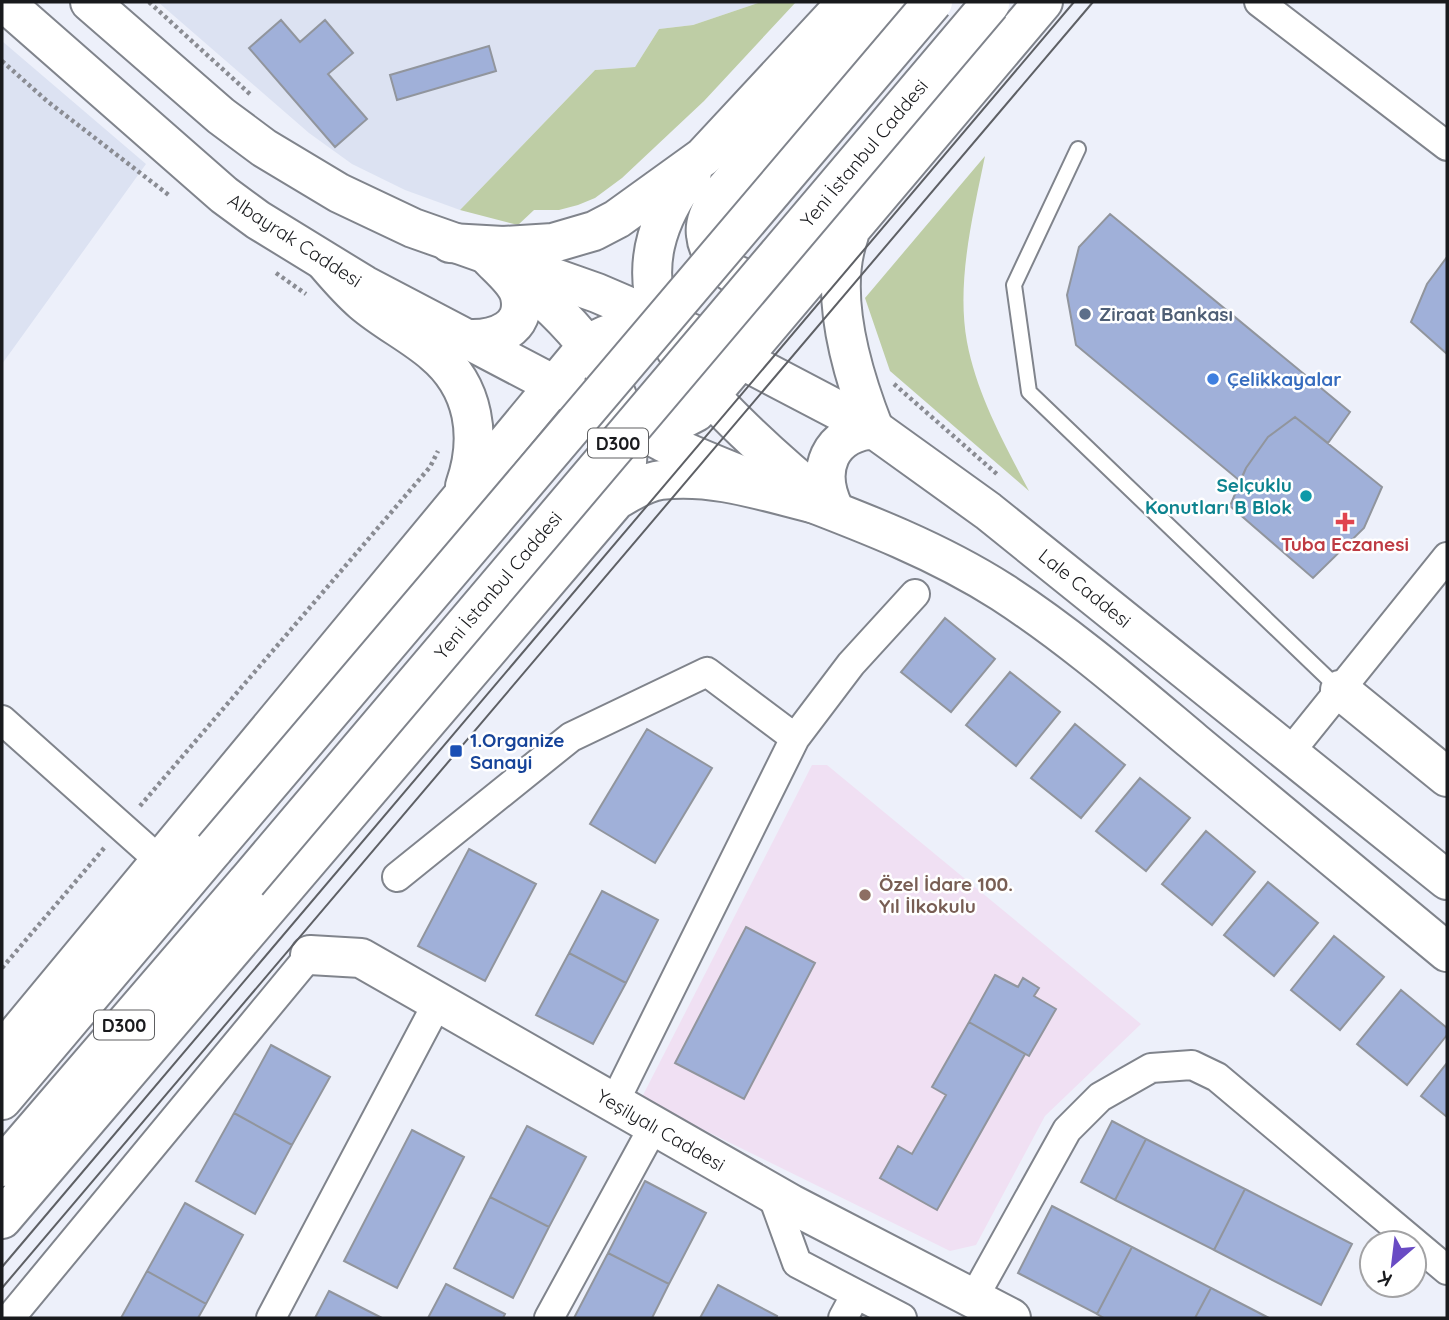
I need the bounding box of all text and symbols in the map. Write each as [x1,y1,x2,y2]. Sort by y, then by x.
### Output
street label: Yeni İstanbul Caddesi [795,74,933,232]
street label: Albayrak Caddesi [223,188,367,292]
place label: Ziraat Bankası [1099,302,1233,326]
marker: Ziraat Bankası [1077,306,1093,322]
place label: Çelikkayalar [1227,367,1342,391]
marker: Çelikkayalar [1205,371,1221,387]
road number: D300 [588,428,648,458]
place label: Selçuklu Konutları B Blok [1145,473,1292,519]
marker: Selçuklu Konutları B Blok [1298,488,1314,504]
street label: Yeni İstanbul Caddesi [429,506,567,664]
marker: Tuba Eczanesi [1337,514,1353,530]
place label: Tuba Eczanesi [1281,532,1409,556]
street label: Lale Caddesi [1034,543,1136,633]
place label: 1.Organize Sanayi [470,728,565,774]
marker: 1.Organize Sanayi [448,743,464,759]
place label: Özel İdare 100. Yıl İlkokulu [879,872,1013,918]
marker: Özel İdare 100. Yıl İlkokulu [857,887,873,903]
road number: D300 [94,1010,154,1040]
street label: Yeşilyalı Caddesi [593,1084,729,1176]
north arrow [1358,1229,1428,1299]
text: K [1374,1265,1396,1293]

